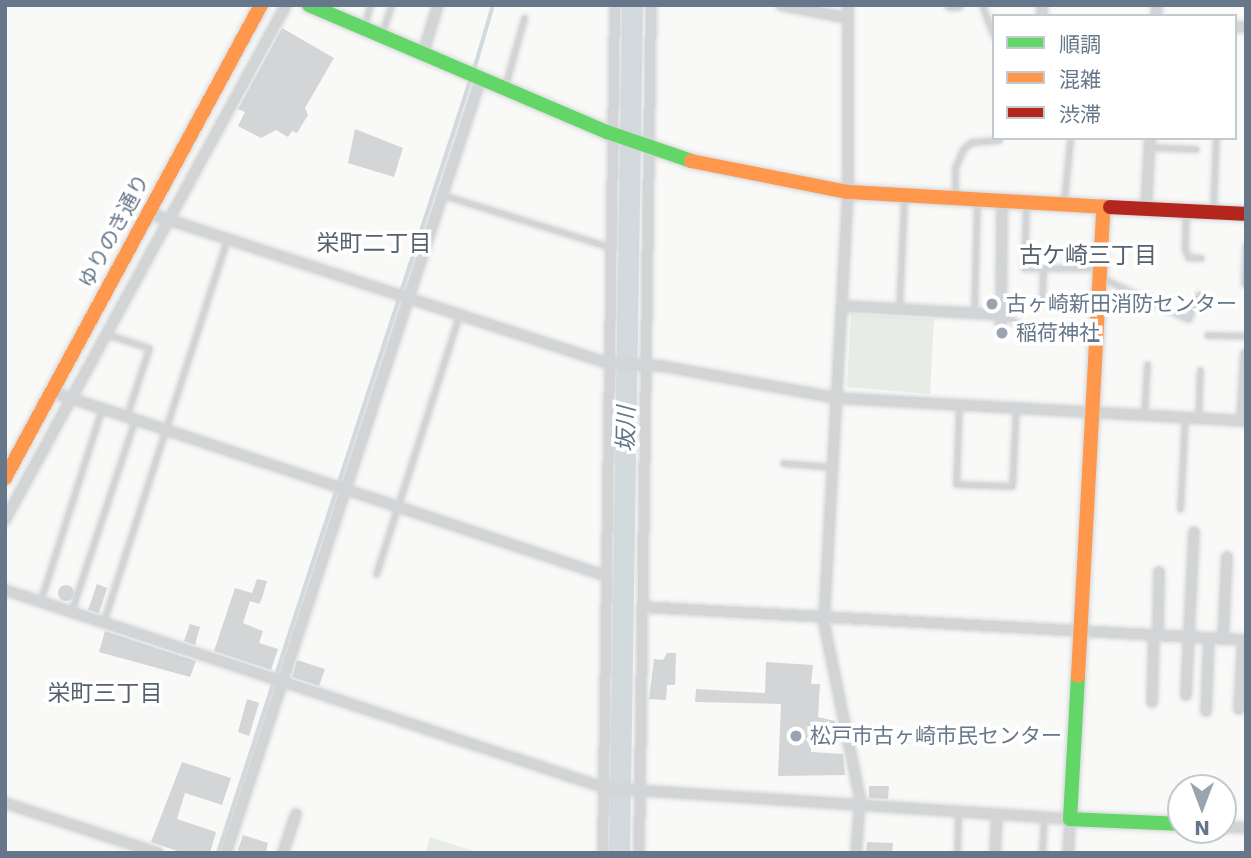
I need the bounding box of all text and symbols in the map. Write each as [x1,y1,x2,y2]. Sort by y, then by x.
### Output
legend [992,14,1237,140]
text: 順調 [1059,33,1101,57]
text: 混雑 [1059,68,1101,92]
text: 渋滞 [1059,103,1101,127]
street label: ゆりのき通り [73,169,155,293]
district label: 栄町二丁目 [317,229,431,257]
district label: 古ケ崎三丁目 [1019,241,1157,269]
place label: 古ヶ崎新田消防センター [1006,291,1237,317]
marker: 古ヶ崎新田消防センター [984,296,1000,312]
place label: 稲荷神社 [1016,320,1100,346]
marker: 稲荷神社 [994,325,1010,341]
water label: 坂川 [612,406,640,452]
district label: 栄町三丁目 [48,679,162,707]
place label: 松戸市古ヶ崎市民センター [810,723,1062,749]
marker: 松戸市古ヶ崎市民センター [788,728,804,744]
north arrow [1167,774,1237,844]
text: N [1194,817,1210,839]

